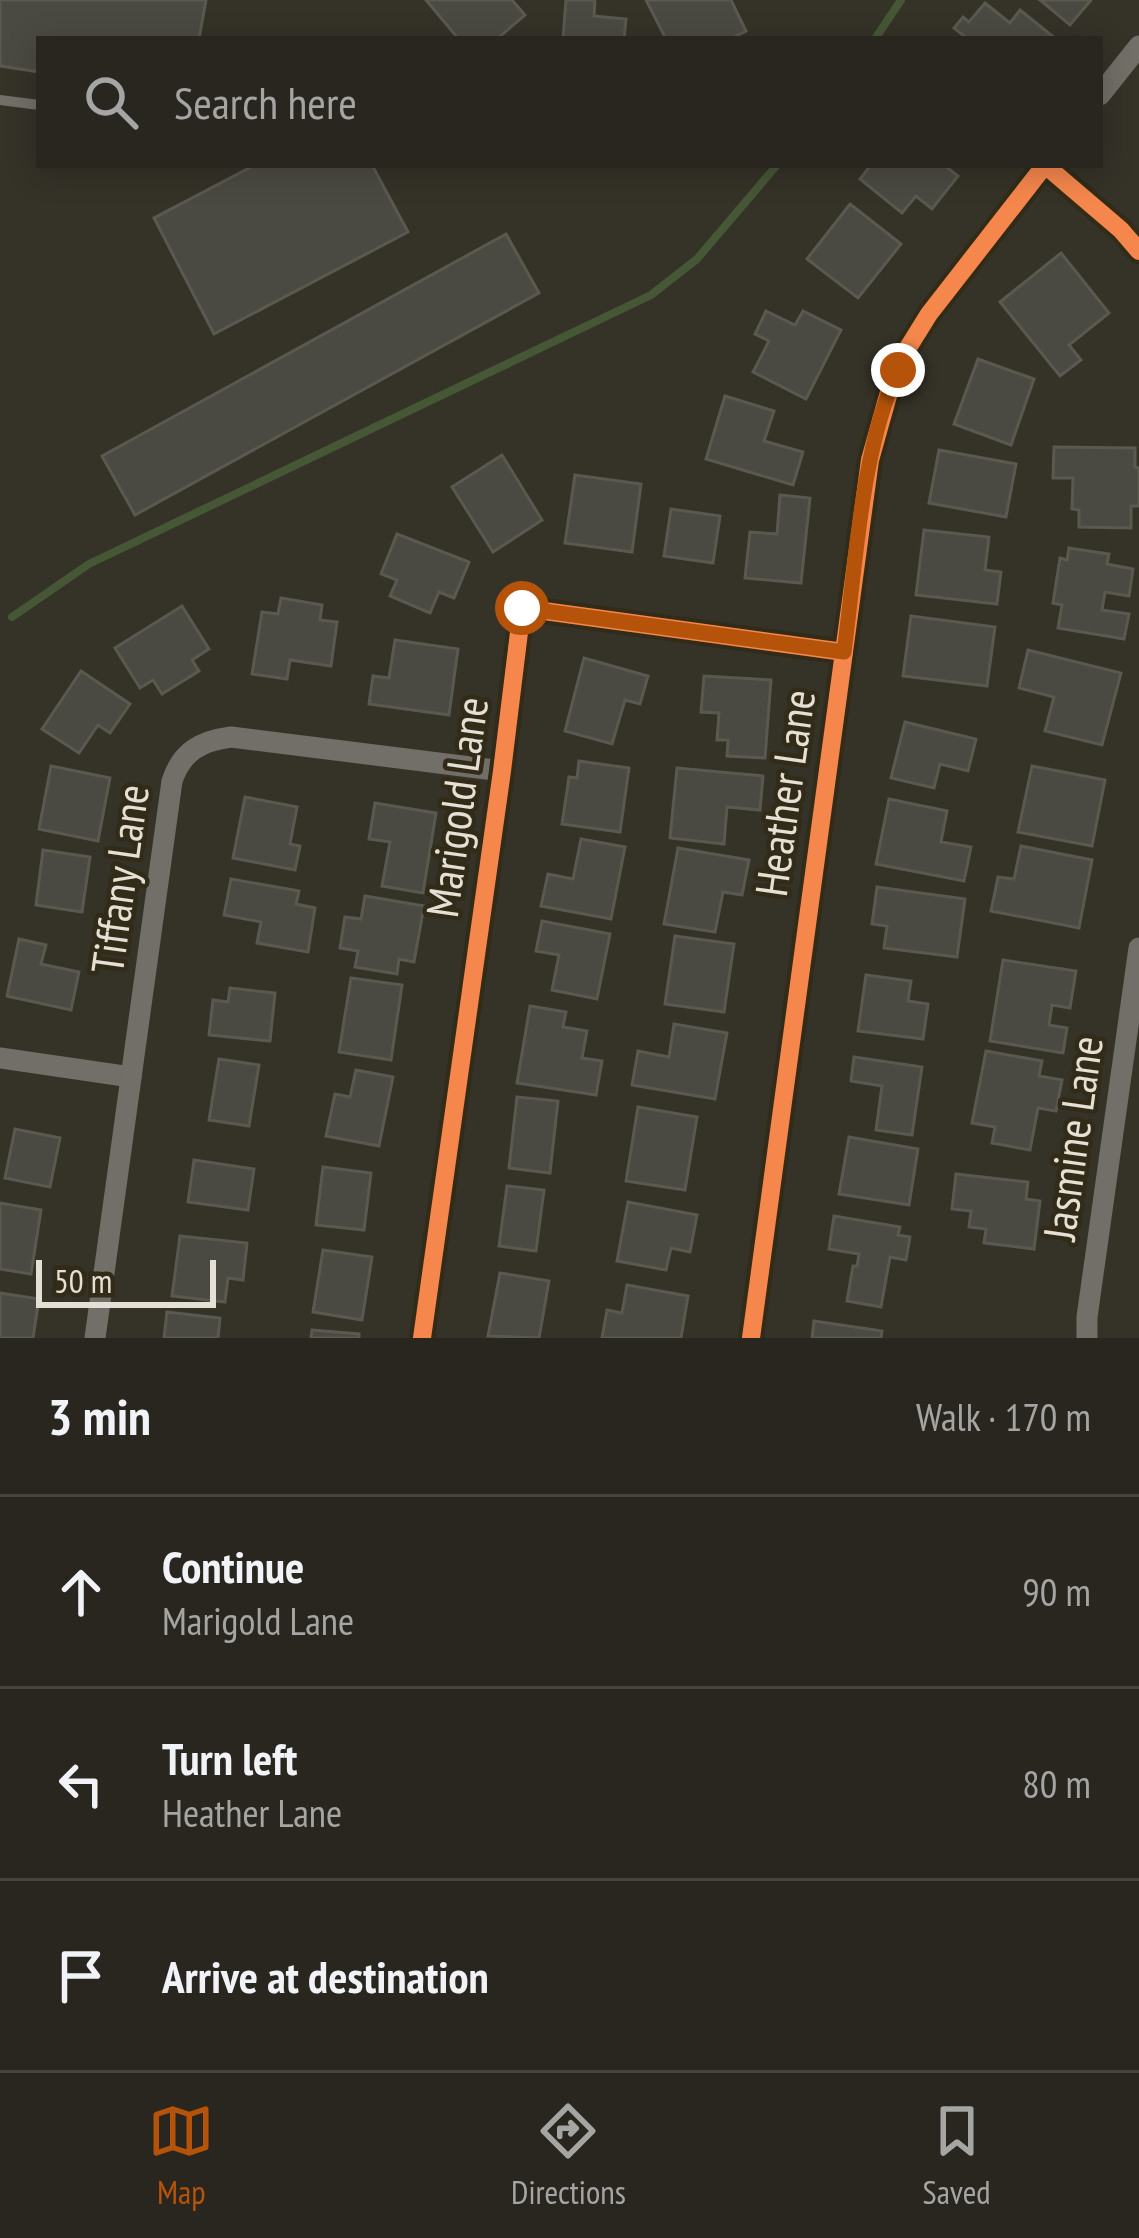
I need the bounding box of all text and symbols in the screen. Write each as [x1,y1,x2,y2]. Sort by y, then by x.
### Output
search box [36,36,1103,168]
icon: search [78,69,144,135]
text: Search here [174,73,357,131]
route end [871,343,925,397]
route start [495,581,549,635]
street label: Heather Lane [741,686,827,900]
street label: Marigold Lane [412,693,500,921]
street label: Tiffany Lane [77,781,161,977]
street label: Jasmine Lane [1029,1032,1115,1246]
scale bar [36,1254,216,1307]
text: 50 m [54,1259,112,1302]
text: 3 min [48,1383,151,1449]
text: Walk · 170 m [916,1391,1091,1442]
text: Continue [162,1537,304,1595]
icon: ahead [48,1559,114,1625]
text: 90 m [1022,1566,1091,1617]
text: Marigold Lane [162,1595,354,1646]
text: Turn left [162,1729,297,1787]
icon: left [48,1751,114,1817]
text: 80 m [1022,1758,1091,1809]
text: Heather Lane [162,1787,342,1838]
icon: arrive [48,1943,114,2009]
text: Arrive at destination [162,1947,489,2005]
tab: Map [148,2098,214,2213]
tab: Directions [511,2098,626,2213]
tab: Saved [923,2098,991,2213]

